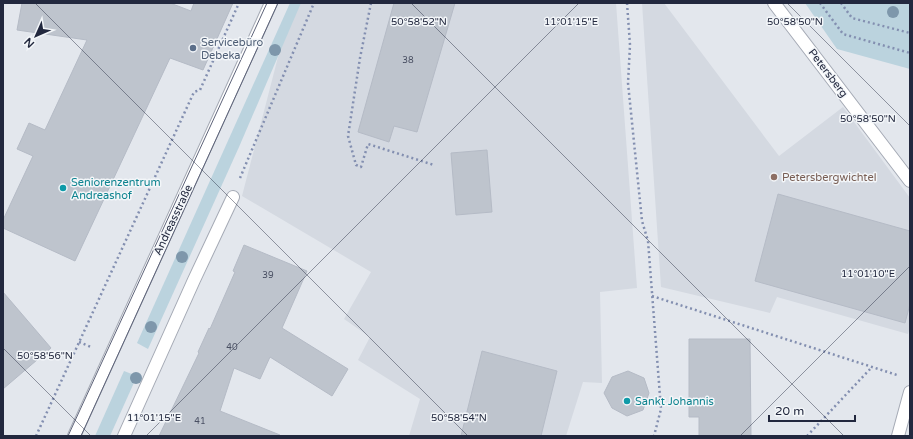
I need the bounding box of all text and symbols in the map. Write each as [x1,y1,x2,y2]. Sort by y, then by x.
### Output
north arrow [16,16,56,56]
text: 50°58'52"N [391,16,447,28]
text: 11°01'15"E [544,16,598,28]
text: 50°58'50"N [767,16,823,28]
text: N [22,35,37,50]
place label: Servicebüro Debeka [201,36,264,62]
marker: Servicebüro Debeka [188,43,198,53]
street label: Petersberg [806,46,851,100]
house number: 38 [402,55,414,66]
text: 50°58'50"N [840,113,896,125]
place label: Petersbergwichtel [782,171,876,184]
marker: Petersbergwichtel [769,172,779,182]
place label: Seniorenzentrum Andreashof [71,176,161,202]
marker: Seniorenzentrum Andreashof [58,183,68,193]
street label: Andreasstraße [151,183,195,257]
text: 11°01'10"E [841,268,895,280]
house number: 39 [262,270,274,281]
house number: 40 [226,342,238,353]
text: 50°58'56"N [17,350,73,362]
place label: Sankt Johannis [635,395,714,408]
marker: Sankt Johannis [622,396,632,406]
scale bar [769,397,855,423]
text: 20 m [775,404,804,418]
text: 11°01'15"E [127,412,181,424]
text: 50°58'54"N [431,412,487,424]
house number: 41 [194,416,206,427]

